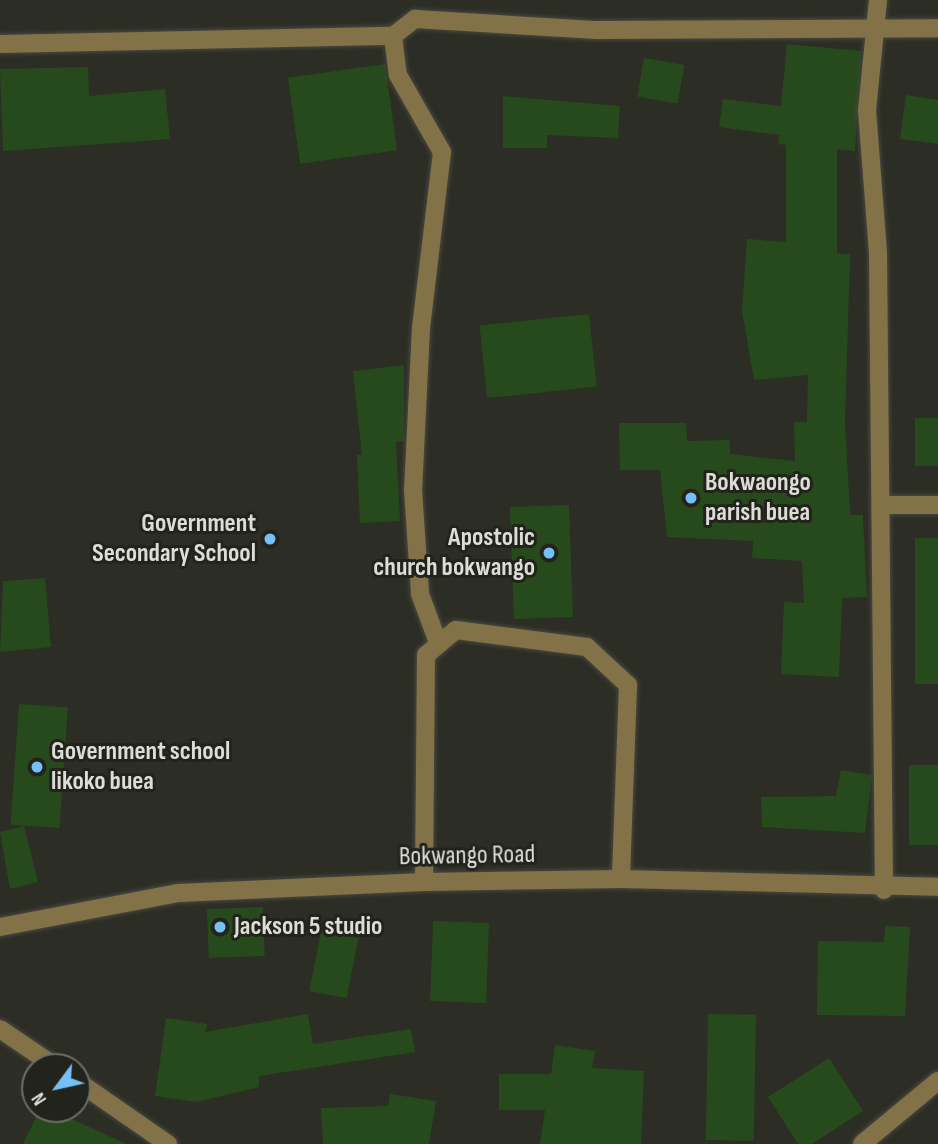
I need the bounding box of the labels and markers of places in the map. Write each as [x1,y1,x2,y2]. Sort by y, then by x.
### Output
place label: Bokwaongo parish buea [705,467,811,528]
marker: Bokwaongo parish buea [683,490,699,506]
place label: Government Secondary School [92,508,256,570]
place label: Apostolic church bokwango [373,522,535,584]
marker: Government Secondary School [262,531,278,547]
marker: Apostolic church bokwango [541,545,557,561]
place label: Government school likoko buea [51,736,230,798]
marker: Government school likoko buea [29,759,45,775]
place label: Jackson 5 studio [234,911,382,943]
marker: Jackson 5 studio [212,919,228,935]

